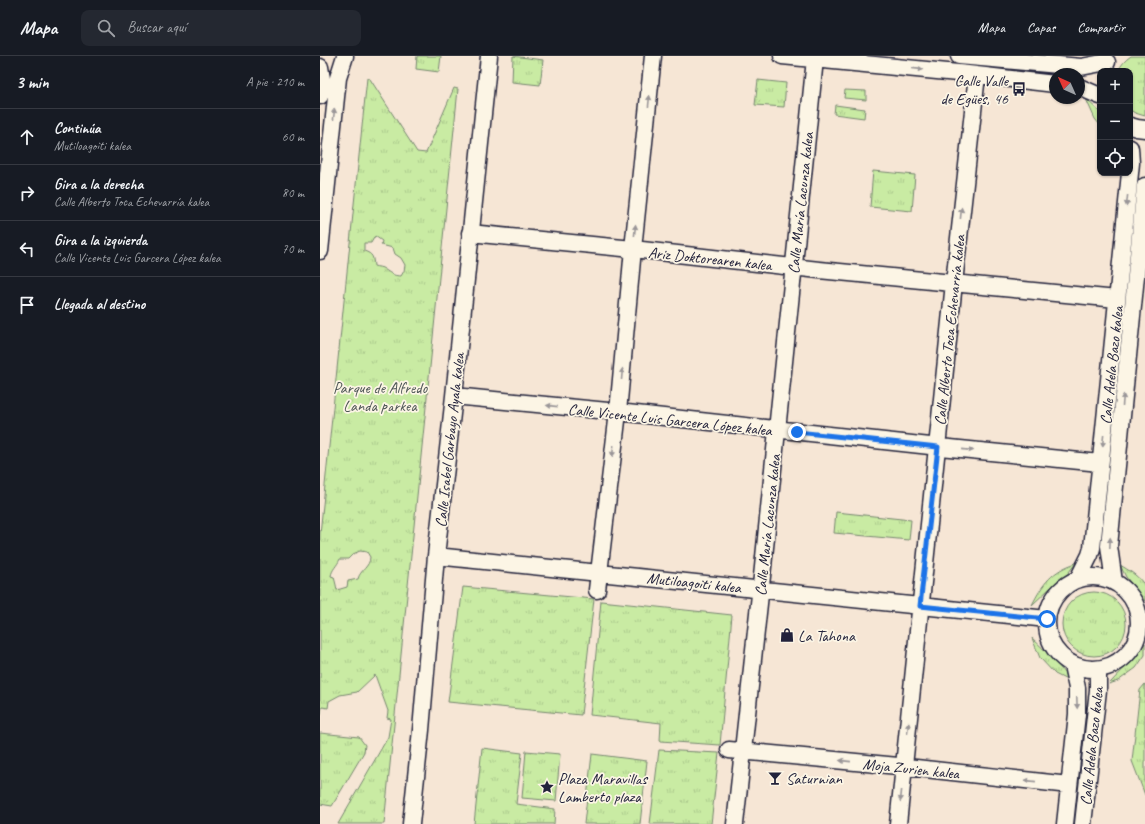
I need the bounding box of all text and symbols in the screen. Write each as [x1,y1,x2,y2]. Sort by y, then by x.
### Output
search box [81,10,361,46]
text: Mapa [20,16,57,40]
icon: search [95,17,117,39]
text: Buscar aquí [127,18,186,37]
text: Mapa [978,19,1005,36]
text: Capas [1027,19,1055,36]
text: Compartir [1077,19,1125,36]
one-way arrow [912,66,924,73]
north arrow [1049,68,1085,104]
map controls [1097,68,1133,176]
button: + [1097,68,1133,104]
place label: Calle Valle de Egües, 46 [940,71,1010,109]
text: 3 min [16,72,49,93]
text: A pie · 210 m [246,74,304,90]
bus stop icon: Calle Valle de Egües, 46 [1011,81,1027,97]
one-way arrow [645,95,652,107]
button: − [1097,104,1133,140]
one-way arrow [331,108,337,120]
text: Continúa [54,119,101,138]
icon: ahead [16,126,38,148]
text: 60 m [282,129,304,145]
street label: Calle María Lacunza kalea [784,131,818,275]
text: Mutiloagoiti kalea [54,138,131,154]
button: locate [1097,140,1133,176]
text: Gira a la derecha [54,175,143,194]
icon: right [16,182,38,204]
text: 80 m [282,185,304,201]
text: Calle Alberto Toca Echevarría kalea [54,194,209,210]
one-way arrow [1124,194,1131,207]
one-way arrow [958,207,965,219]
one-way arrow [632,224,638,236]
text: Gira a la izquierda [54,231,147,250]
street label: Calle Alberto Toca Echevarría kalea [930,233,970,426]
icon: left [16,238,38,260]
text: 70 m [282,241,304,257]
street label: Ariz Doktorearen kalea [647,243,774,276]
text: Calle Vicente Luis Garcera López kalea [54,250,221,266]
icon: arrive [16,294,38,316]
text: Llegada al destino [54,295,145,314]
street label: Calle Adela Bazo kalea [1096,304,1128,425]
street label: Calle Isabel Garbayo Ayala kalea [431,351,469,528]
one-way arrow [618,368,625,380]
park label: Parque de Alfredo Landa parkea [333,378,428,416]
one-way arrow [1120,394,1127,406]
street label: Calle Vicente Luis Garcera López kalea [567,399,774,441]
one-way arrow [546,403,558,409]
route end [788,423,806,441]
one-way arrow [1100,435,1106,447]
one-way arrow [610,445,617,457]
one-way arrow [962,447,974,453]
street label: Calle María Lacunza kalea [751,453,785,597]
one-way arrow [1107,536,1113,549]
street label: Mutiloagoiti kalea [646,568,743,598]
route start [1038,610,1056,628]
place label: La Tahona [798,626,856,646]
shop icon: La Tahona [779,627,795,643]
street label: Calle Adela Bazo kalea [1076,685,1108,806]
one-way arrow [1074,697,1080,710]
one-way arrow [905,722,911,734]
street label: Moja Zurien kalea [862,754,962,784]
one-way arrow [839,758,851,765]
place label: Plaza Maravillas Lamberto plaza [558,769,648,807]
place label: Saturnian [786,769,843,789]
bar icon: Saturnian [767,770,783,786]
one-way arrow [1024,778,1036,784]
place icon: Plaza Maravillas Lamberto plaza [539,779,555,795]
one-way arrow [898,790,905,802]

